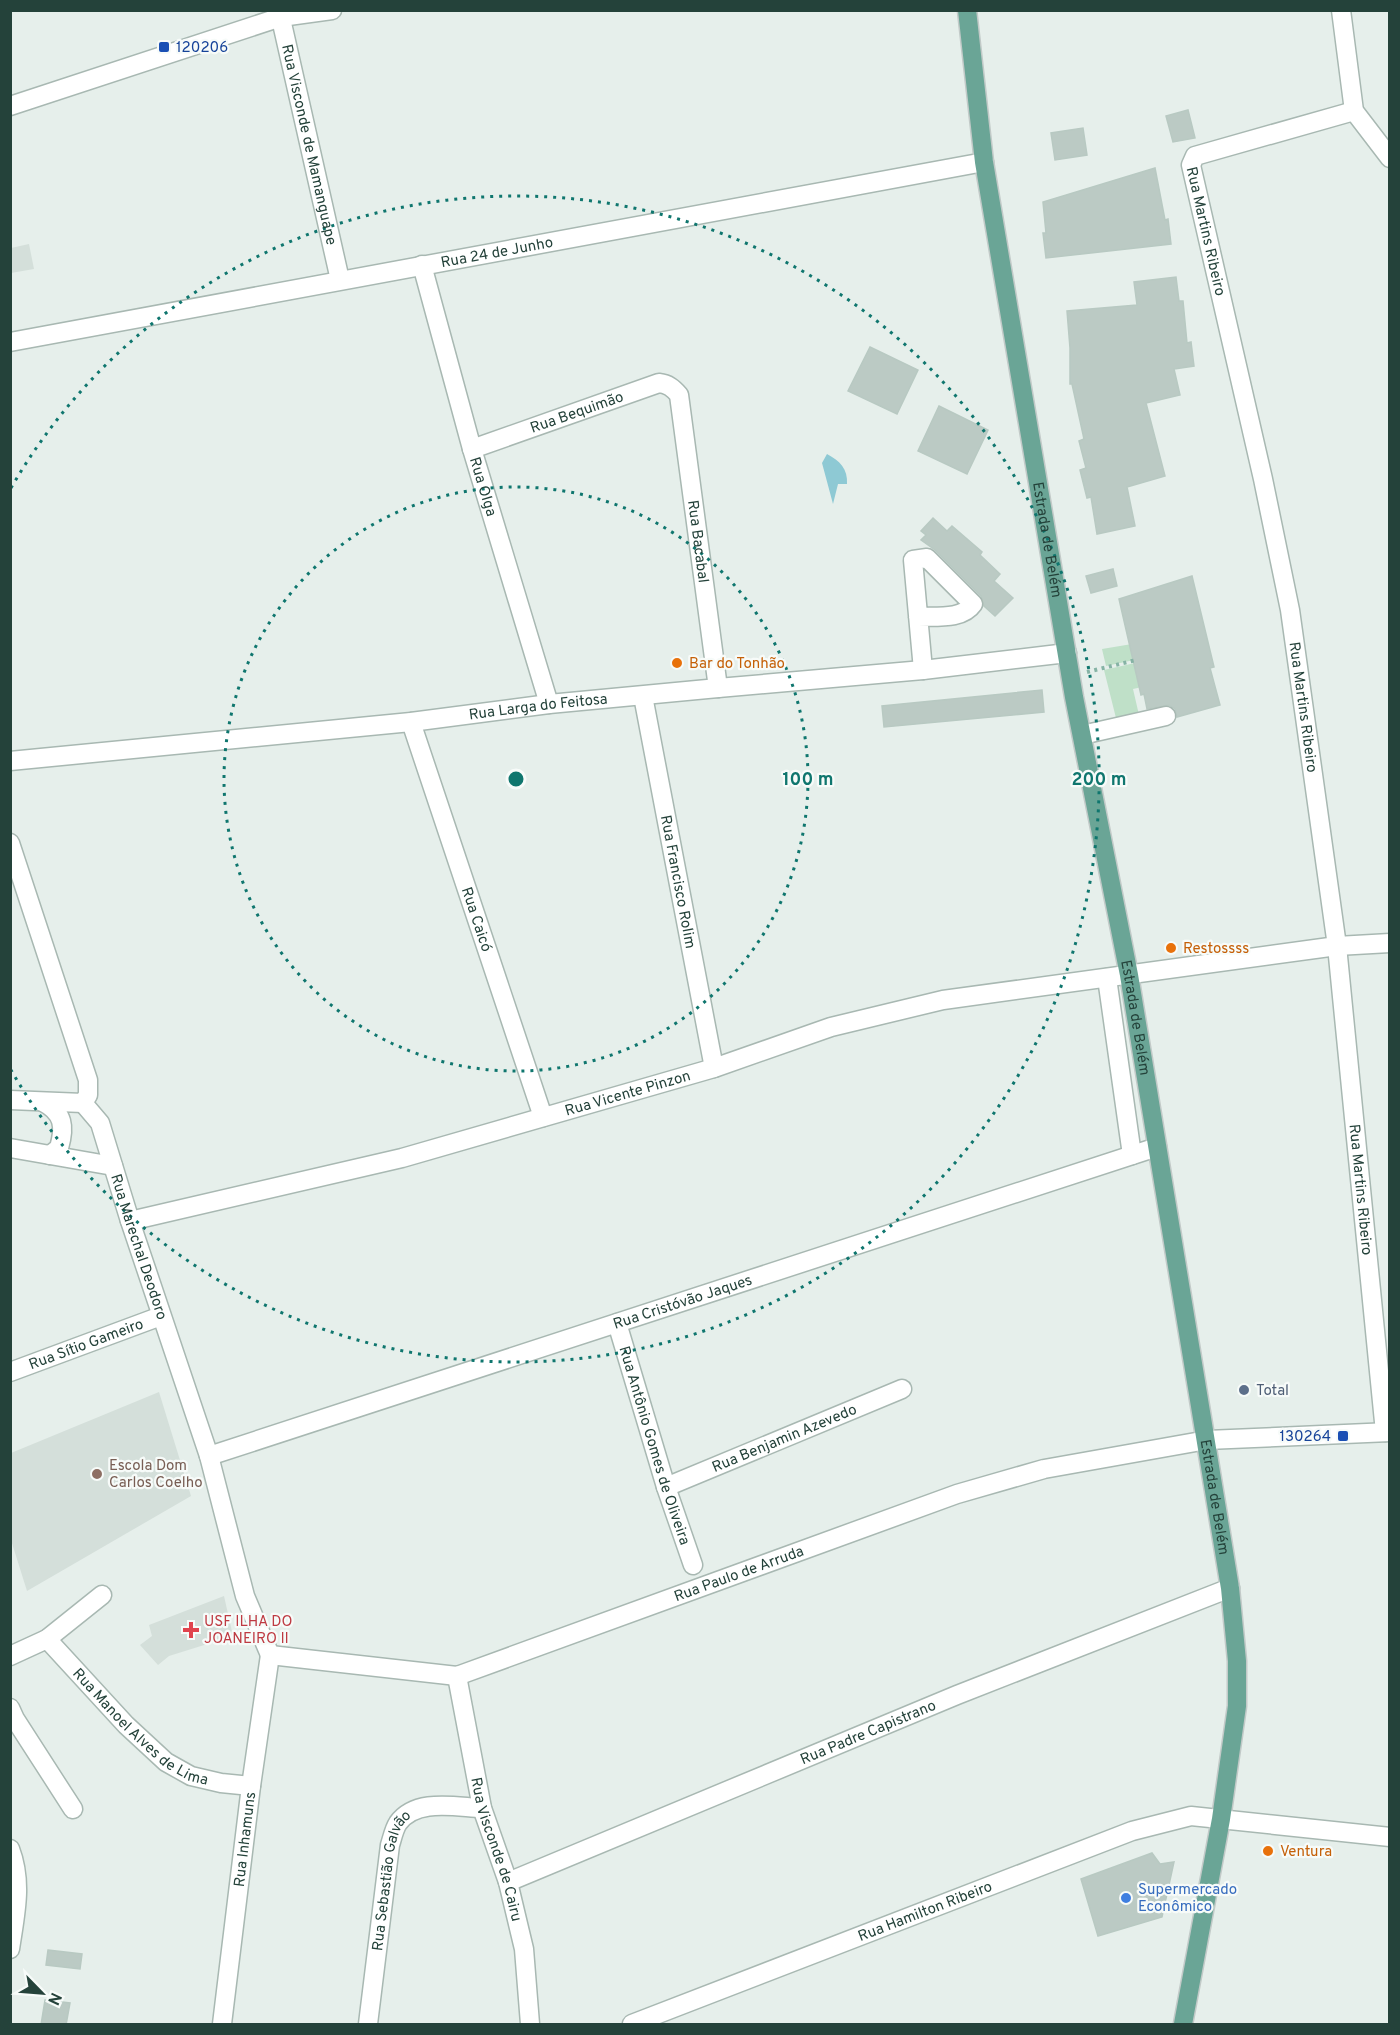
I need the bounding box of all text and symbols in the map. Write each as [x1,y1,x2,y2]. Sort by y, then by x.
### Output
place label: 120206 [176,39,228,58]
marker: 120206 [157,40,171,54]
street label: Rua Visconde de Mamanguape [276,43,340,247]
street label: Rua Martins Ribeiro [1181,165,1229,298]
street label: Rua 24 de Junho [439,234,555,273]
street label: Rua Bequimão [528,388,626,439]
street label: Rua Olga [464,455,500,519]
street label: Estrada de Belém [1027,481,1065,599]
street label: Rua Bacabal [682,499,712,584]
street label: Rua Martins Ribeiro [1284,641,1321,774]
place label: Bar do Tonhão [689,655,785,674]
marker: Bar do Tonhão [670,656,684,670]
street label: Rua Larga do Feitosa [468,690,609,725]
centre of rings [506,769,526,789]
text: 100 m [782,769,834,792]
text: 200 m [1071,769,1127,792]
street label: Rua Francisco Rolim [655,814,699,950]
street label: Rua Caicó [456,885,495,955]
place label: Restossss [1183,940,1249,959]
marker: Restossss [1164,941,1178,955]
street label: Estrada de Belém [1115,958,1153,1077]
street label: Rua Vicente Pinzon [563,1067,693,1121]
street label: Rua Martins Ribeiro [1344,1123,1375,1256]
street label: Rua Marechal Deodoro [105,1172,171,1323]
street label: Rua Cristóvão Jaques [611,1272,755,1335]
street label: Rua Sítio Gameiro [27,1315,146,1375]
street label: Rua Antônio Gomes de Oliveira [613,1344,693,1548]
place label: Total [1256,1382,1289,1401]
marker: Total [1237,1383,1251,1397]
street label: Rua Benjamin Azevedo [710,1401,860,1478]
place label: 130264 [1279,1428,1331,1447]
marker: 130264 [1336,1429,1350,1443]
street label: Estrada de Belém [1195,1438,1232,1557]
place label: Escola Dom Carlos Coelho [109,1457,203,1493]
marker: Escola Dom Carlos Coelho [90,1467,104,1481]
street label: Rua Paulo de Arruda [672,1543,807,1607]
place label: USF ILHA DO JOANEIRO II [204,1613,292,1649]
marker: USF ILHA DO JOANEIRO II [182,1621,200,1639]
street label: Rua Manoel Alves de Lima [68,1665,210,1791]
street label: Rua Padre Capistrano [798,1697,939,1770]
street label: Rua Visconde de Cairu [465,1776,525,1924]
street label: Rua Inhamuns [231,1791,261,1888]
street label: Rua Sebastião Galvão [369,1807,415,1952]
place label: Ventura [1280,1843,1332,1862]
marker: Ventura [1261,1844,1275,1858]
street label: Rua Hamilton Ribeiro [856,1878,995,1947]
place label: Supermercado Econômico [1138,1881,1237,1917]
marker: Supermercado Econômico [1119,1891,1133,1905]
north arrow [12,1963,72,2023]
text: N [42,1989,65,2008]

